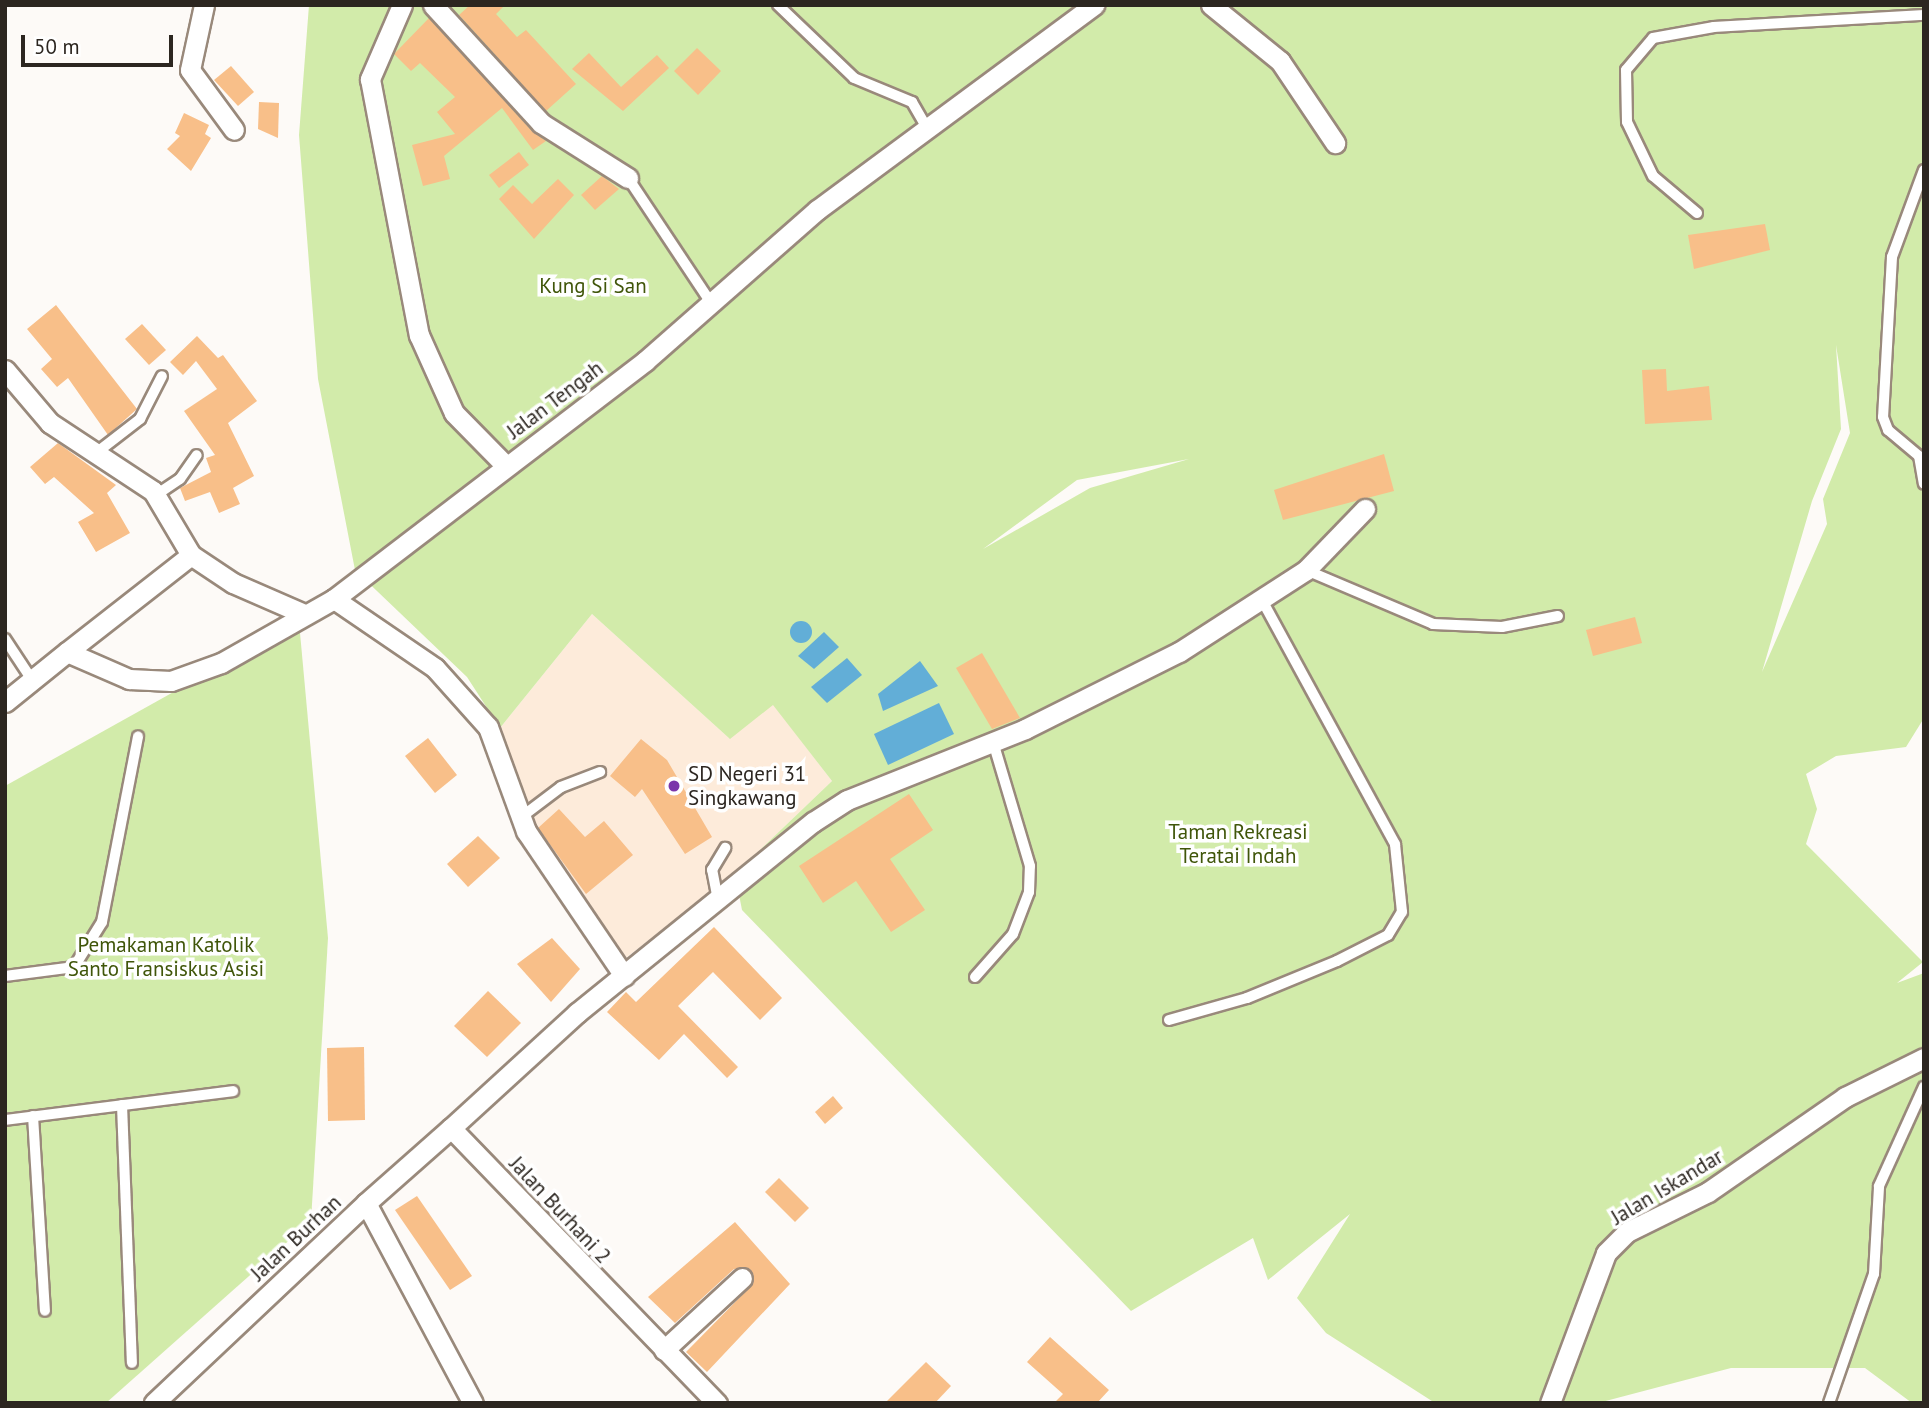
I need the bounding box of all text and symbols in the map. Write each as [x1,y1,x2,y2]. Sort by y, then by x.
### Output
scale bar [24,21,177,65]
text: 50 m [34,33,80,60]
park label: Kung Si San [539,273,647,299]
street label: Jalan Tengah [502,355,608,445]
place label: SD Negeri 31 Singkawang [688,761,806,811]
marker: SD Negeri 31 Singkawang [666,778,682,794]
park label: Taman Rekreasi Teratai Indah [1168,819,1308,869]
park label: Pemakaman Katolik Santo Fransiskus Asisi [67,932,265,982]
street label: Jalan Iskandar [1607,1144,1727,1230]
street label: Jalan Burhani 2 [504,1151,616,1269]
street label: Jalan Burhan [246,1190,346,1286]

